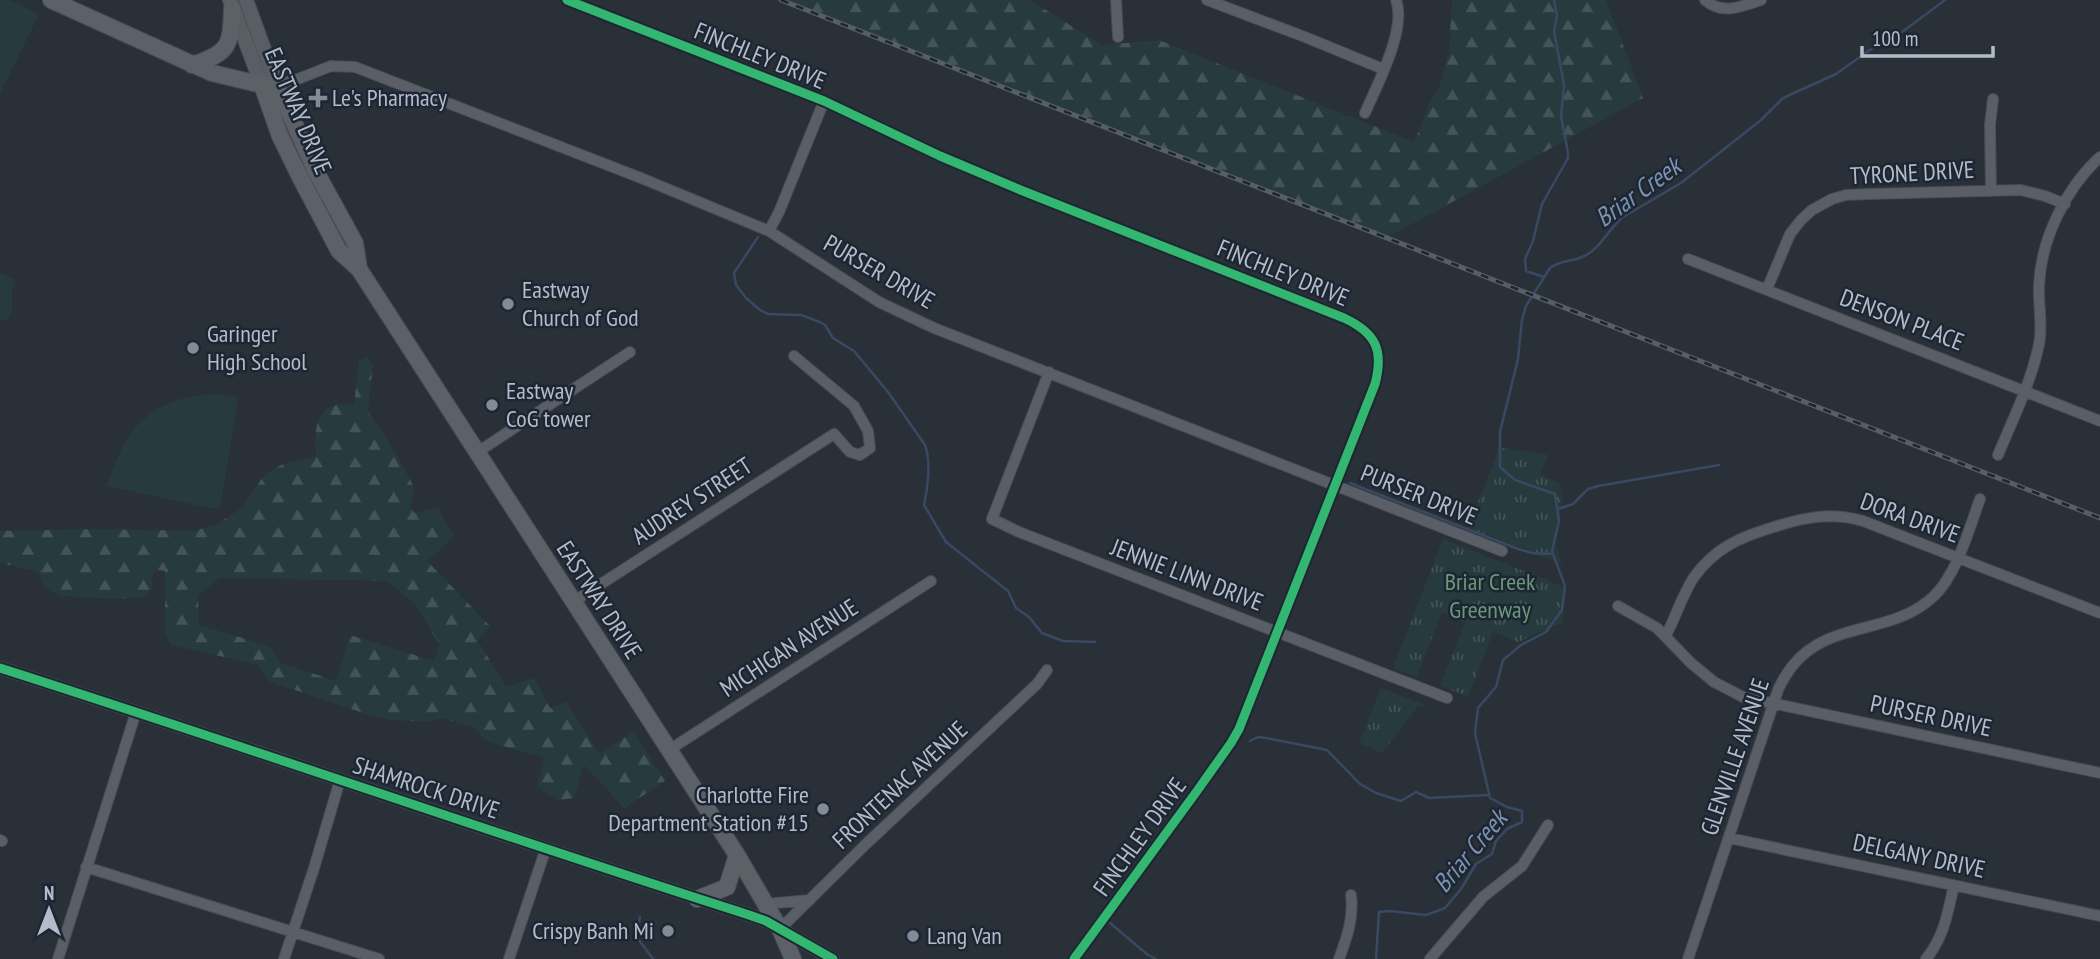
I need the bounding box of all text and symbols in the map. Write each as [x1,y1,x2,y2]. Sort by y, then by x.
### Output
scale bar [1862,14,1993,58]
street label: FINCHLEY DRIVE [690,15,831,96]
text: 100 m [1872,25,1918,52]
street label: EASTWAY DRIVE [258,43,339,179]
place label: Le's Pharmacy [332,82,447,113]
marker: Le's Pharmacy [310,90,326,106]
water label: Briar Creek [1588,148,1689,234]
street label: TYRONE DRIVE [1849,154,1975,191]
street label: PURSER DRIVE [818,227,940,316]
street label: FINCHLEY DRIVE [1213,232,1354,313]
place label: Eastway Church of God [522,274,639,333]
street label: DENSON PLACE [1836,282,1969,357]
marker: Eastway Church of God [500,296,516,312]
place label: Garinger High School [207,318,307,377]
marker: Garinger High School [185,340,201,356]
place label: Eastway CoG tower [506,375,591,434]
marker: Eastway CoG tower [484,397,500,413]
street label: AUDREY STREET [626,450,758,551]
street label: PURSER DRIVE [1356,457,1482,532]
street label: DORA DRIVE [1856,485,1964,550]
street label: JENNIE LINN DRIVE [1106,531,1268,618]
street label: EASTWAY DRIVE [550,535,649,665]
park label: Briar Creek Greenway [1445,566,1536,625]
street label: MICHIGAN AVENUE [714,591,864,704]
street label: GLENVILLE AVENUE [1693,674,1776,839]
street label: PURSER DRIVE [1868,688,1995,743]
street label: FRONTENAC AVENUE [826,714,974,855]
street label: SHAMROCK DRIVE [349,749,503,826]
street label: FINCHLEY DRIVE [1086,771,1193,902]
place label: Charlotte Fire Department Station #15 [608,779,809,838]
water label: Briar Creek [1425,800,1516,899]
marker: Charlotte Fire Department Station #15 [815,801,831,817]
street label: DELGANY DRIVE [1850,826,1988,885]
north arrow [14,875,84,945]
text: N [44,881,54,905]
place label: Crispy Banh Mi [532,915,654,946]
place label: Lang Van [927,920,1002,951]
marker: Crispy Banh Mi [660,923,676,939]
marker: Lang Van [905,928,921,944]

